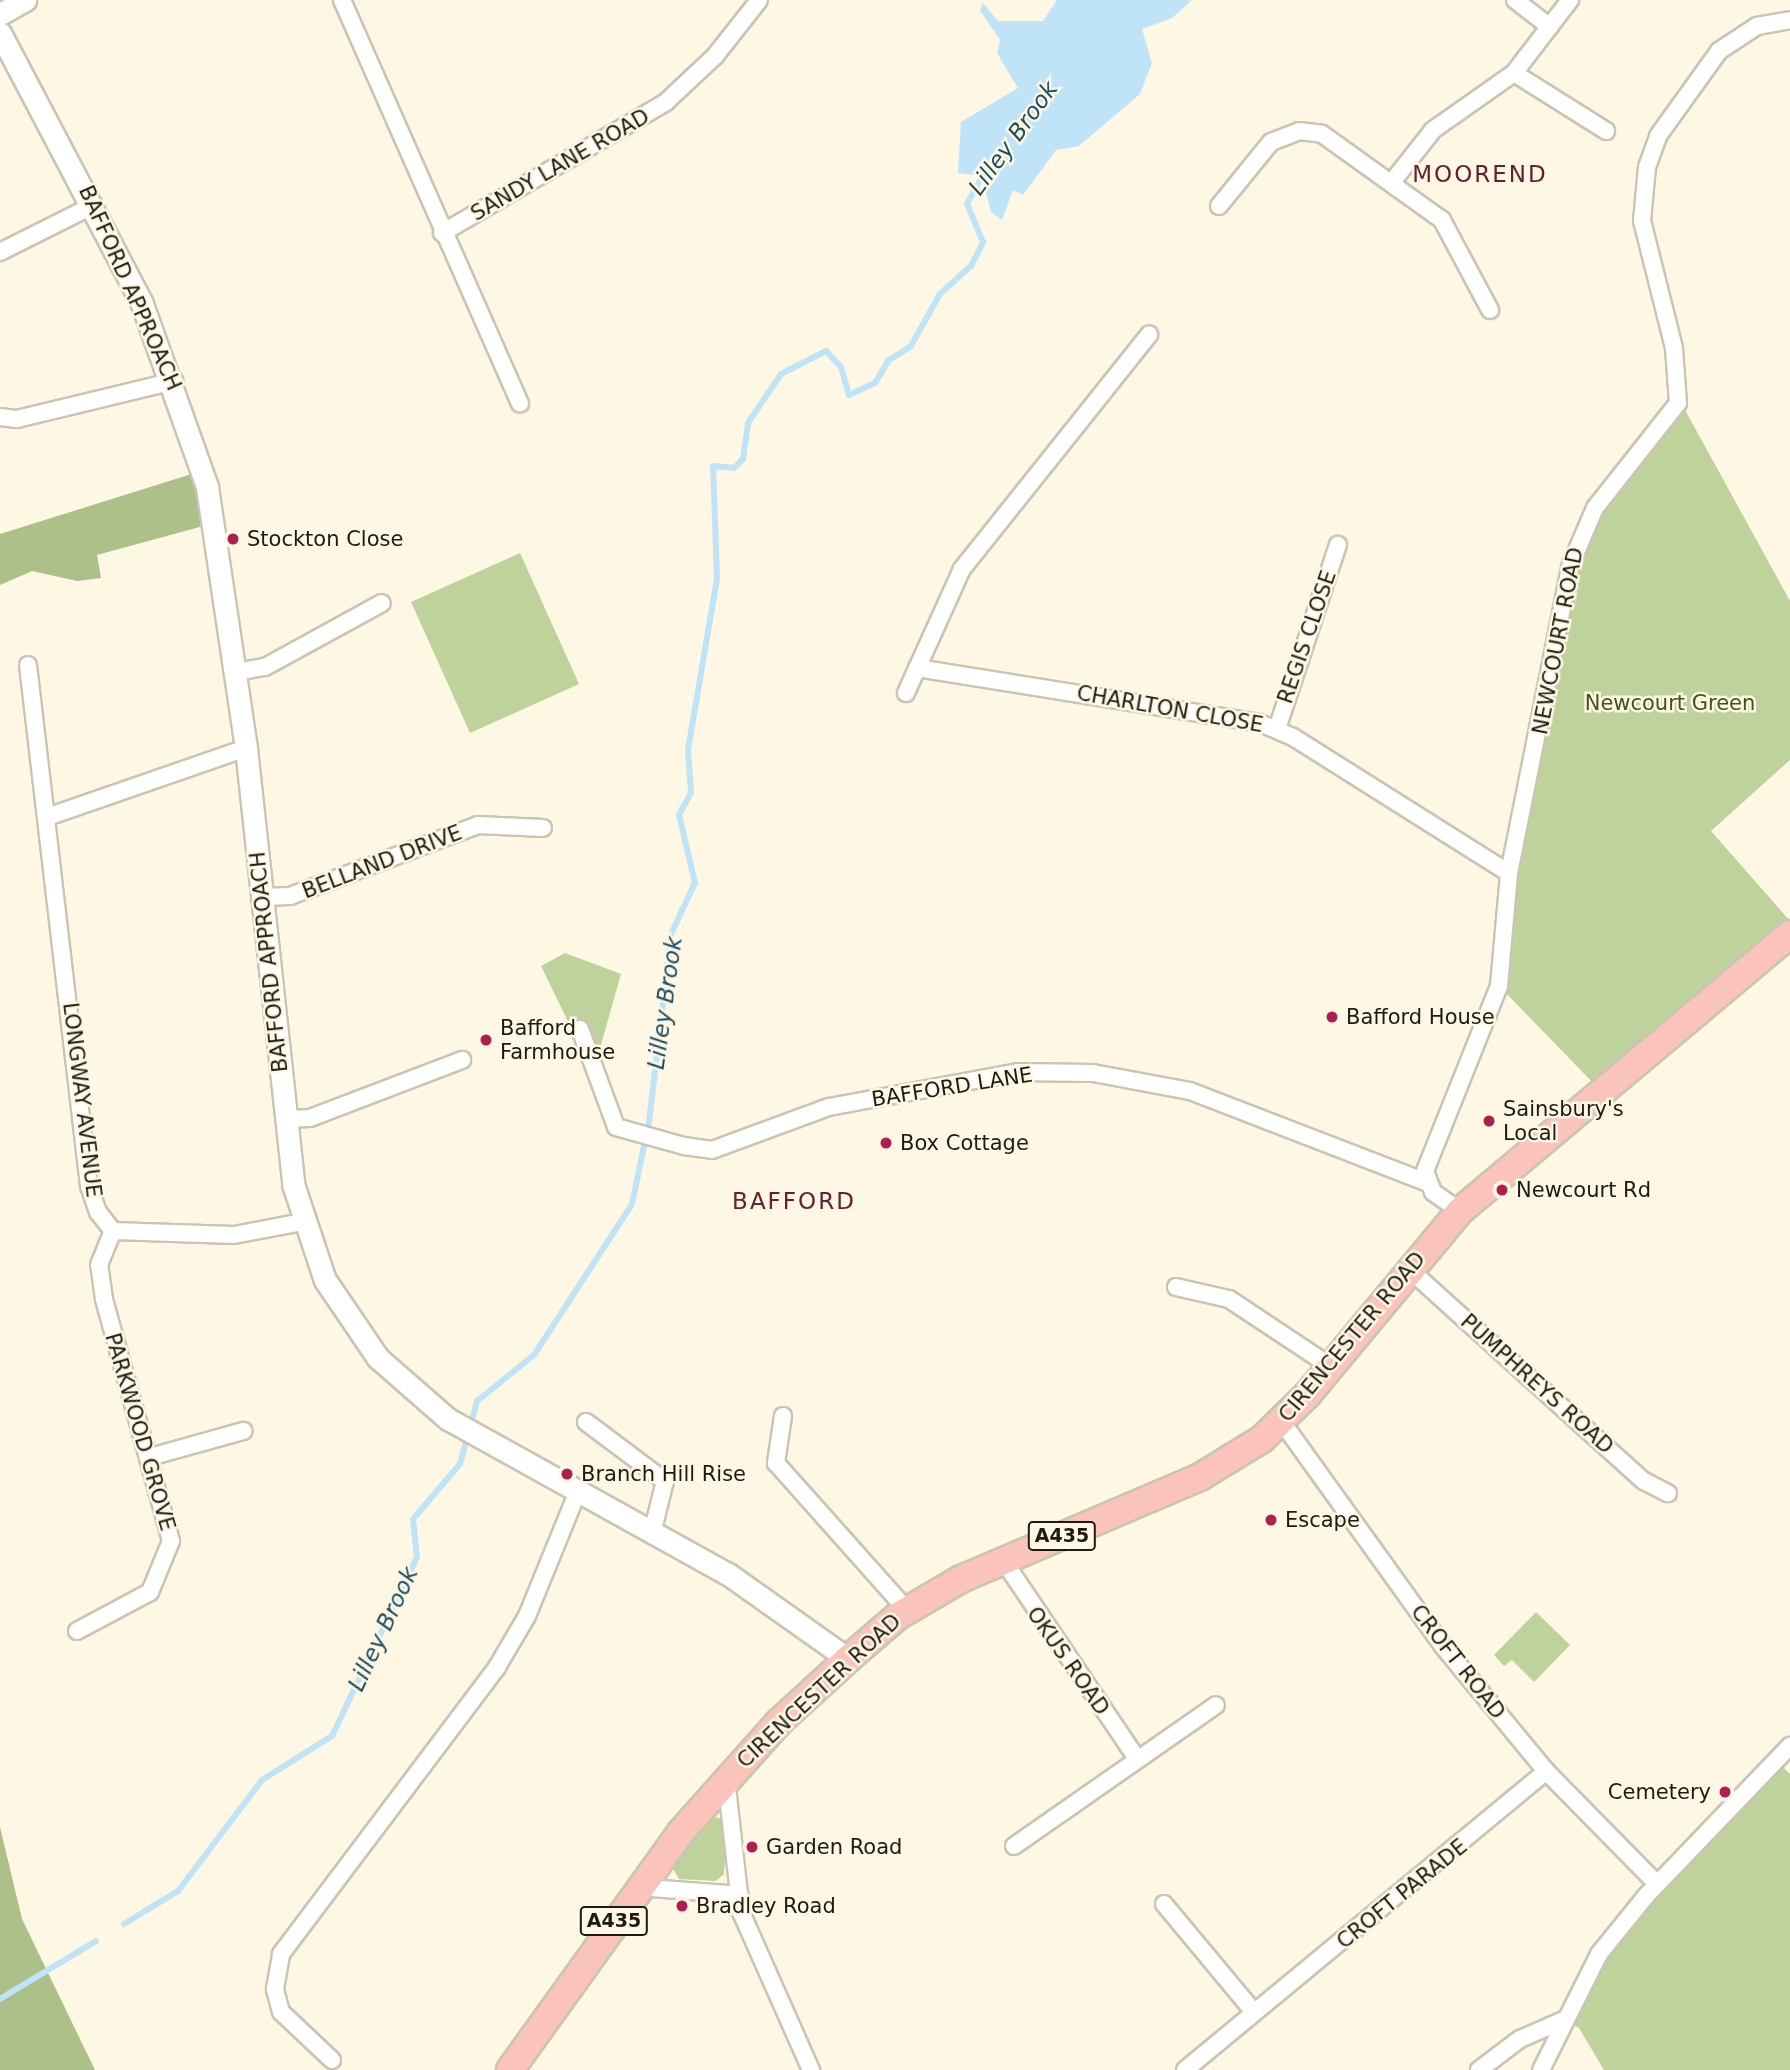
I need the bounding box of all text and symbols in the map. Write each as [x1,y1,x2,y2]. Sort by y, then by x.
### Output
water label: Lilley Brook [963,76,1063,200]
street label: SANDY LANE ROAD [466,104,654,226]
district label: MOOREND [1413,160,1547,188]
street label: BAFFORD APPROACH [73,182,187,394]
place label: Stockton Close [247,526,403,552]
marker: Stockton Close [225,531,241,547]
street label: NEWCOURT ROAD [1527,545,1589,737]
street label: REGIS CLOSE [1272,567,1342,707]
street label: CHARLTON CLOSE [1075,680,1265,738]
park label: Newcourt Green [1585,690,1755,716]
street label: BELLAND DRIVE [299,820,465,904]
street label: BAFFORD APPROACH [245,850,293,1074]
water label: Lilley Brook [642,935,688,1071]
street label: LONGWAY AVENUE [58,1001,106,1199]
place label: Bafford House [1346,1004,1495,1030]
marker: Bafford House [1324,1009,1340,1025]
place label: Bafford Farmhouse [500,1015,615,1065]
marker: Bafford Farmhouse [478,1032,494,1048]
street label: BAFFORD LANE [870,1062,1034,1112]
place label: Sainsbury's Local [1503,1096,1624,1146]
marker: Sainsbury's Local [1481,1113,1497,1129]
place label: Box Cottage [900,1130,1029,1156]
marker: Box Cottage [878,1135,894,1151]
place label: Newcourt Rd [1516,1177,1651,1203]
marker: Newcourt Rd [1494,1182,1510,1198]
district label: BAFFORD [733,1187,855,1215]
street label: CIRENCESTER ROAD [1273,1247,1431,1427]
street label: PUMPHREYS ROAD [1456,1309,1618,1459]
street label: PARKWOOD GROVE [100,1330,180,1534]
place label: Branch Hill Rise [581,1461,746,1487]
marker: Branch Hill Rise [559,1466,575,1482]
place label: Escape [1285,1507,1360,1533]
marker: Escape [1263,1512,1279,1528]
road number: A435 [1027,1520,1097,1552]
water label: Lilley Brook [342,1563,424,1695]
street label: CROFT ROAD [1406,1600,1510,1724]
street label: OKUS ROAD [1021,1602,1115,1720]
street label: CIRENCESTER ROAD [732,1609,906,1773]
place label: Cemetery [1608,1779,1711,1805]
marker: Cemetery [1717,1784,1733,1800]
place label: Garden Road [766,1834,902,1860]
street label: CROFT PARADE [1332,1834,1472,1954]
marker: Garden Road [744,1839,760,1855]
place label: Bradley Road [696,1893,836,1919]
marker: Bradley Road [674,1898,690,1914]
road number: A435 [579,1906,649,1937]

